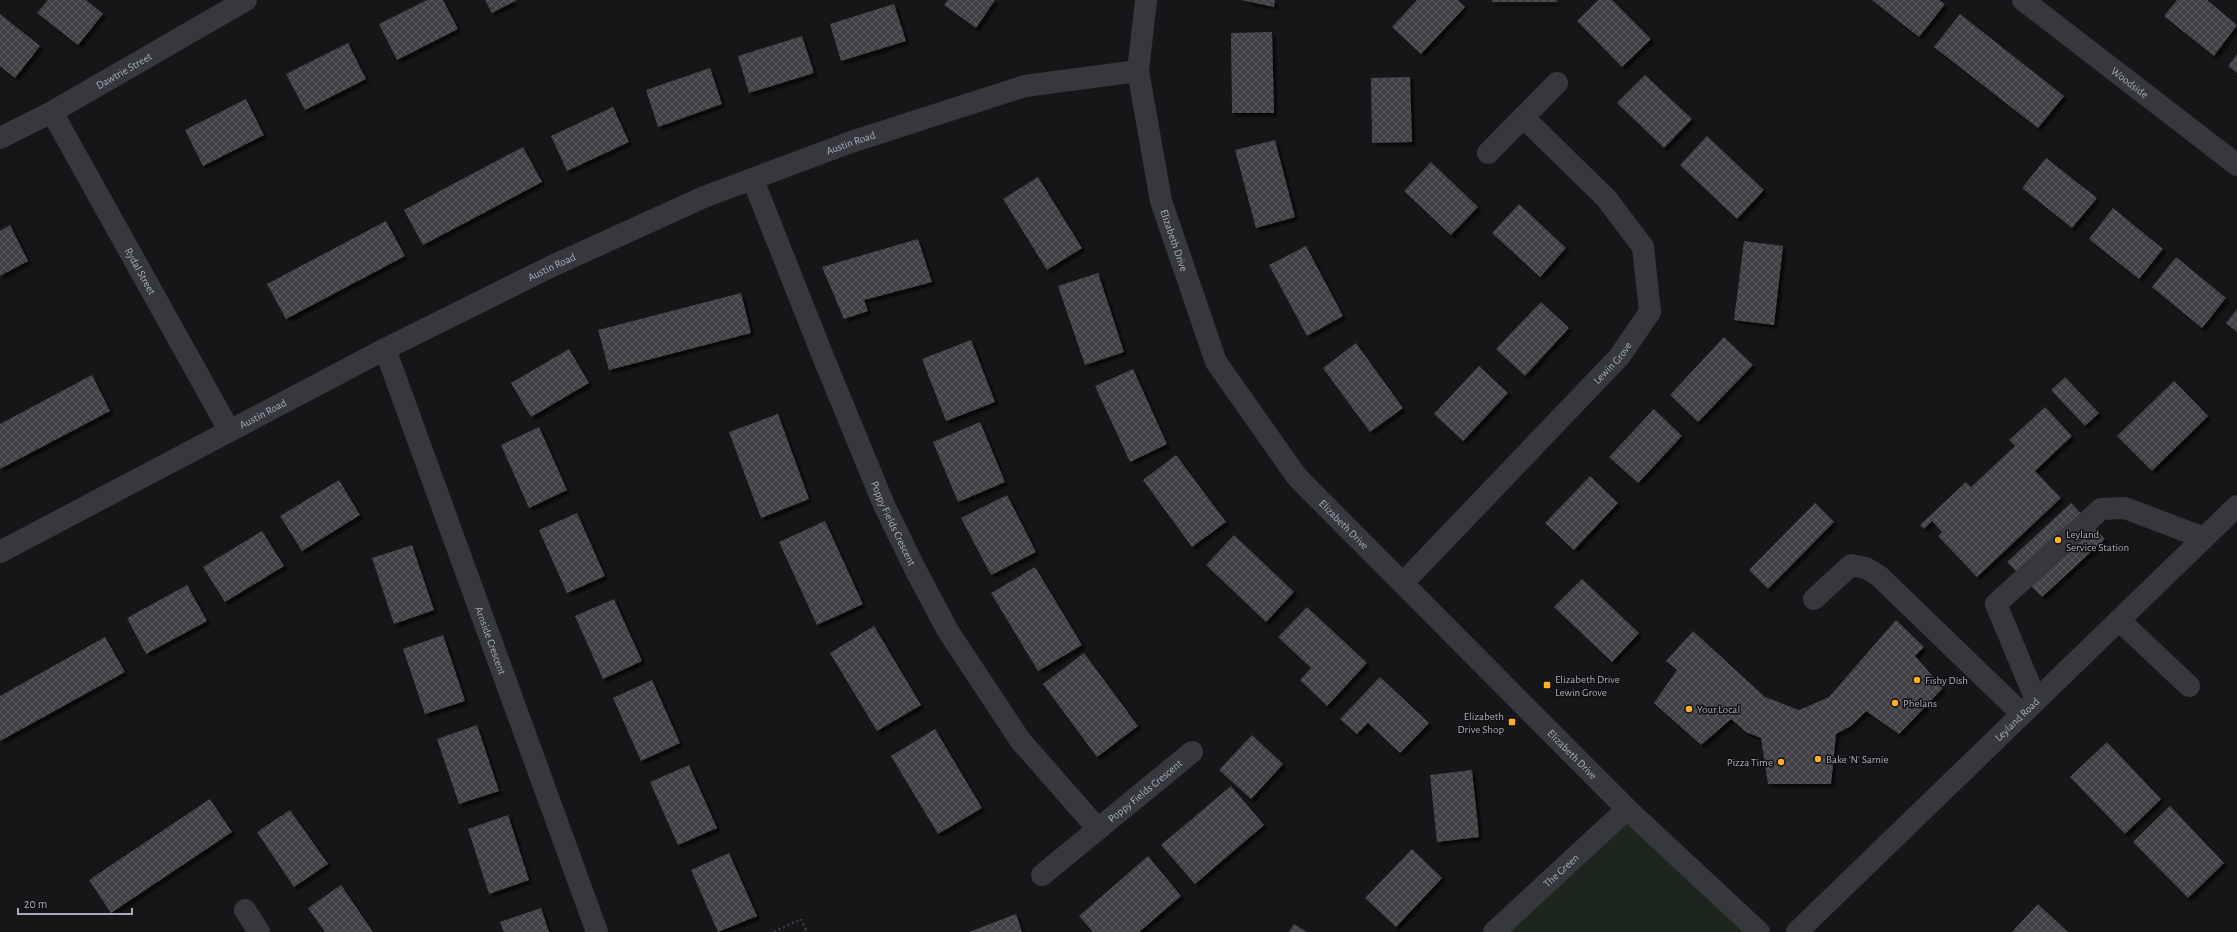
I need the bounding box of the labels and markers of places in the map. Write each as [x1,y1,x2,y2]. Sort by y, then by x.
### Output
place label: Leyland Service Station [2066,529,2129,553]
marker: Leyland Service Station [2053,535,2063,545]
place label: Elizabeth Drive Lewin Grove [1555,674,1620,698]
marker: Fishy Dish [1912,675,1922,685]
place label: Fishy Dish [1925,675,1968,686]
marker: Elizabeth Drive Lewin Grove [1542,680,1552,690]
marker: Phelans [1890,698,1900,708]
place label: Phelans [1903,698,1937,709]
marker: Your Local [1684,704,1694,714]
place label: Your Local [1697,704,1740,715]
place label: Elizabeth Drive Shop [1458,711,1504,735]
marker: Elizabeth Drive Shop [1507,717,1517,727]
marker: Bake 'N' Sarnie [1813,754,1823,764]
place label: Bake 'N' Sarnie [1826,754,1889,765]
place label: Pizza Time [1727,757,1773,768]
marker: Pizza Time [1776,757,1786,767]

